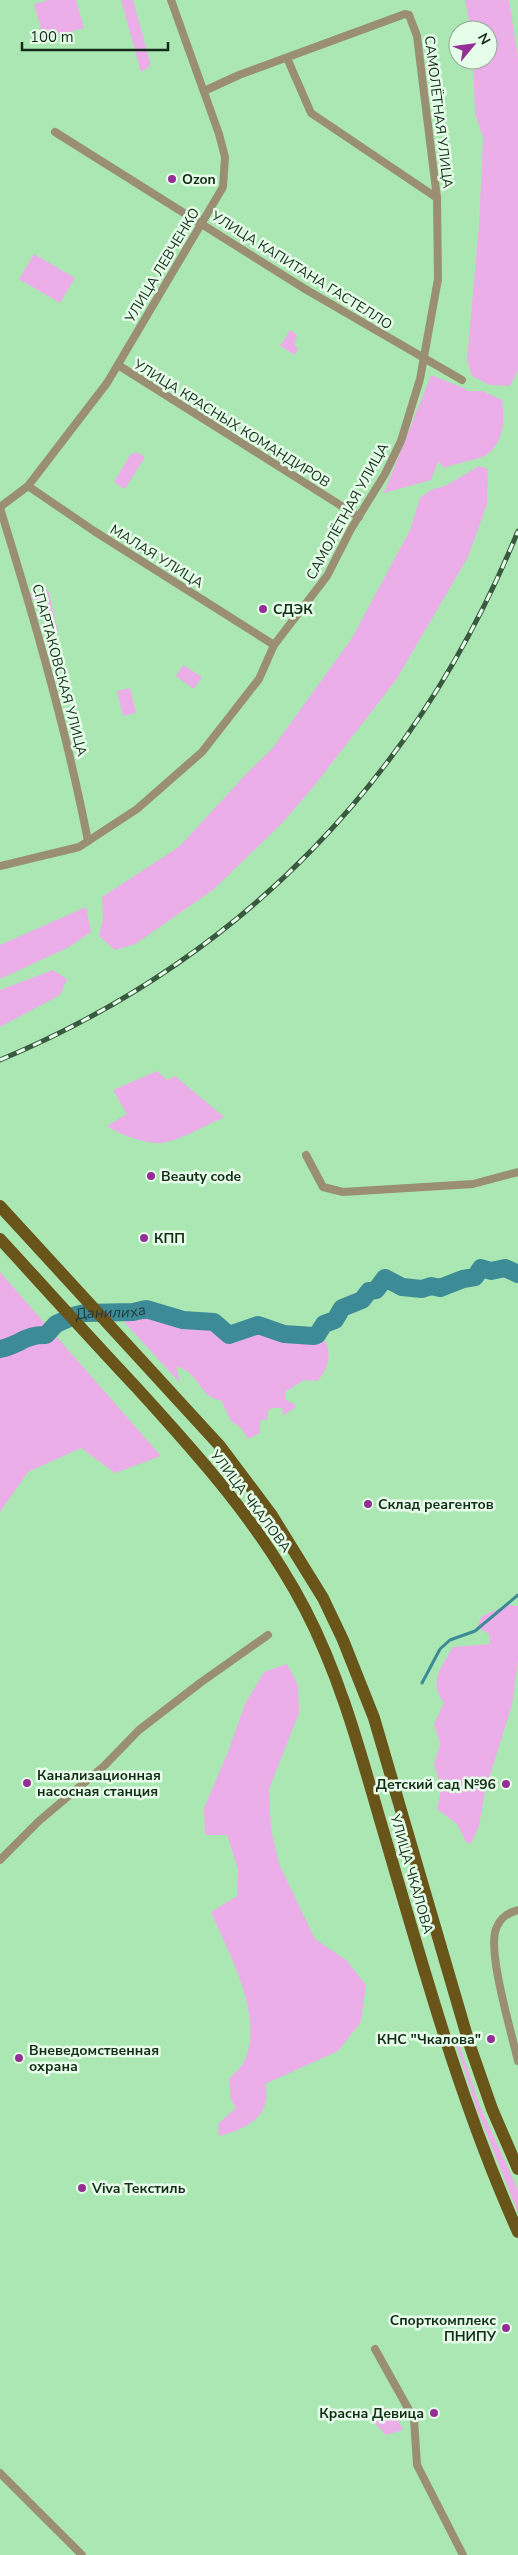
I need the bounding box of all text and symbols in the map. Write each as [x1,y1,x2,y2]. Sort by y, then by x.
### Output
scale bar [22,20,169,52]
north arrow [448,20,498,70]
text: 100 m [30,27,74,47]
text: N [473,30,495,48]
street label: САМОЛЁТНАЯ УЛИЦА [420,35,457,190]
place label: Ozon [182,170,216,189]
marker: Ozon [166,173,178,185]
street label: УЛИЦА ЛЕВЧЕНКО [120,204,204,327]
street label: УЛИЦА КАПИТАНА ГАСТЕЛЛО [207,206,396,334]
street label: УЛИЦА КРАСНЫХ КОМАНДИРОВ [129,354,334,492]
street label: САМОЛЁТНАЯ УЛИЦА [302,439,393,583]
street label: МАЛАЯ УЛИЦА [106,520,207,593]
street label: СПАРТАКОВСКАЯ УЛИЦА [27,582,92,758]
place label: СДЭК [273,600,313,619]
marker: СДЭК [257,603,269,615]
place label: Beauty code [161,1167,242,1186]
marker: Beauty code [145,1170,157,1182]
place label: КПП [154,1229,185,1248]
marker: КПП [138,1232,150,1244]
water label: Данилиха [72,1299,148,1325]
street label: УЛИЦА ЧКАЛОВА [205,1445,295,1556]
place label: Склад реагентов [378,1495,494,1514]
marker: Склад реагентов [362,1498,374,1510]
place label: Канализационная насосная станция [37,1766,161,1801]
place label: Детский сад №96 [376,1775,496,1794]
marker: Канализационная насосная станция [21,1777,33,1789]
marker: Детский сад №96 [500,1778,512,1790]
street label: УЛИЦА ЧКАЛОВА [385,1811,438,1936]
place label: КНС "Чкалова" [377,2030,481,2049]
marker: КНС "Чкалова" [485,2033,497,2045]
place label: Вневедомственная охрана [29,2041,159,2076]
marker: Вневедомственная охрана [13,2052,25,2064]
place label: Viva Текстиль [91,2179,186,2198]
marker: Viva Текстиль [76,2182,88,2194]
place label: Спорткомплекс ПНИПУ [390,2311,497,2346]
marker: Спорткомплекс ПНИПУ [500,2322,512,2334]
place label: Красна Девица [319,2404,424,2423]
marker: Красна Девица [428,2407,440,2419]

